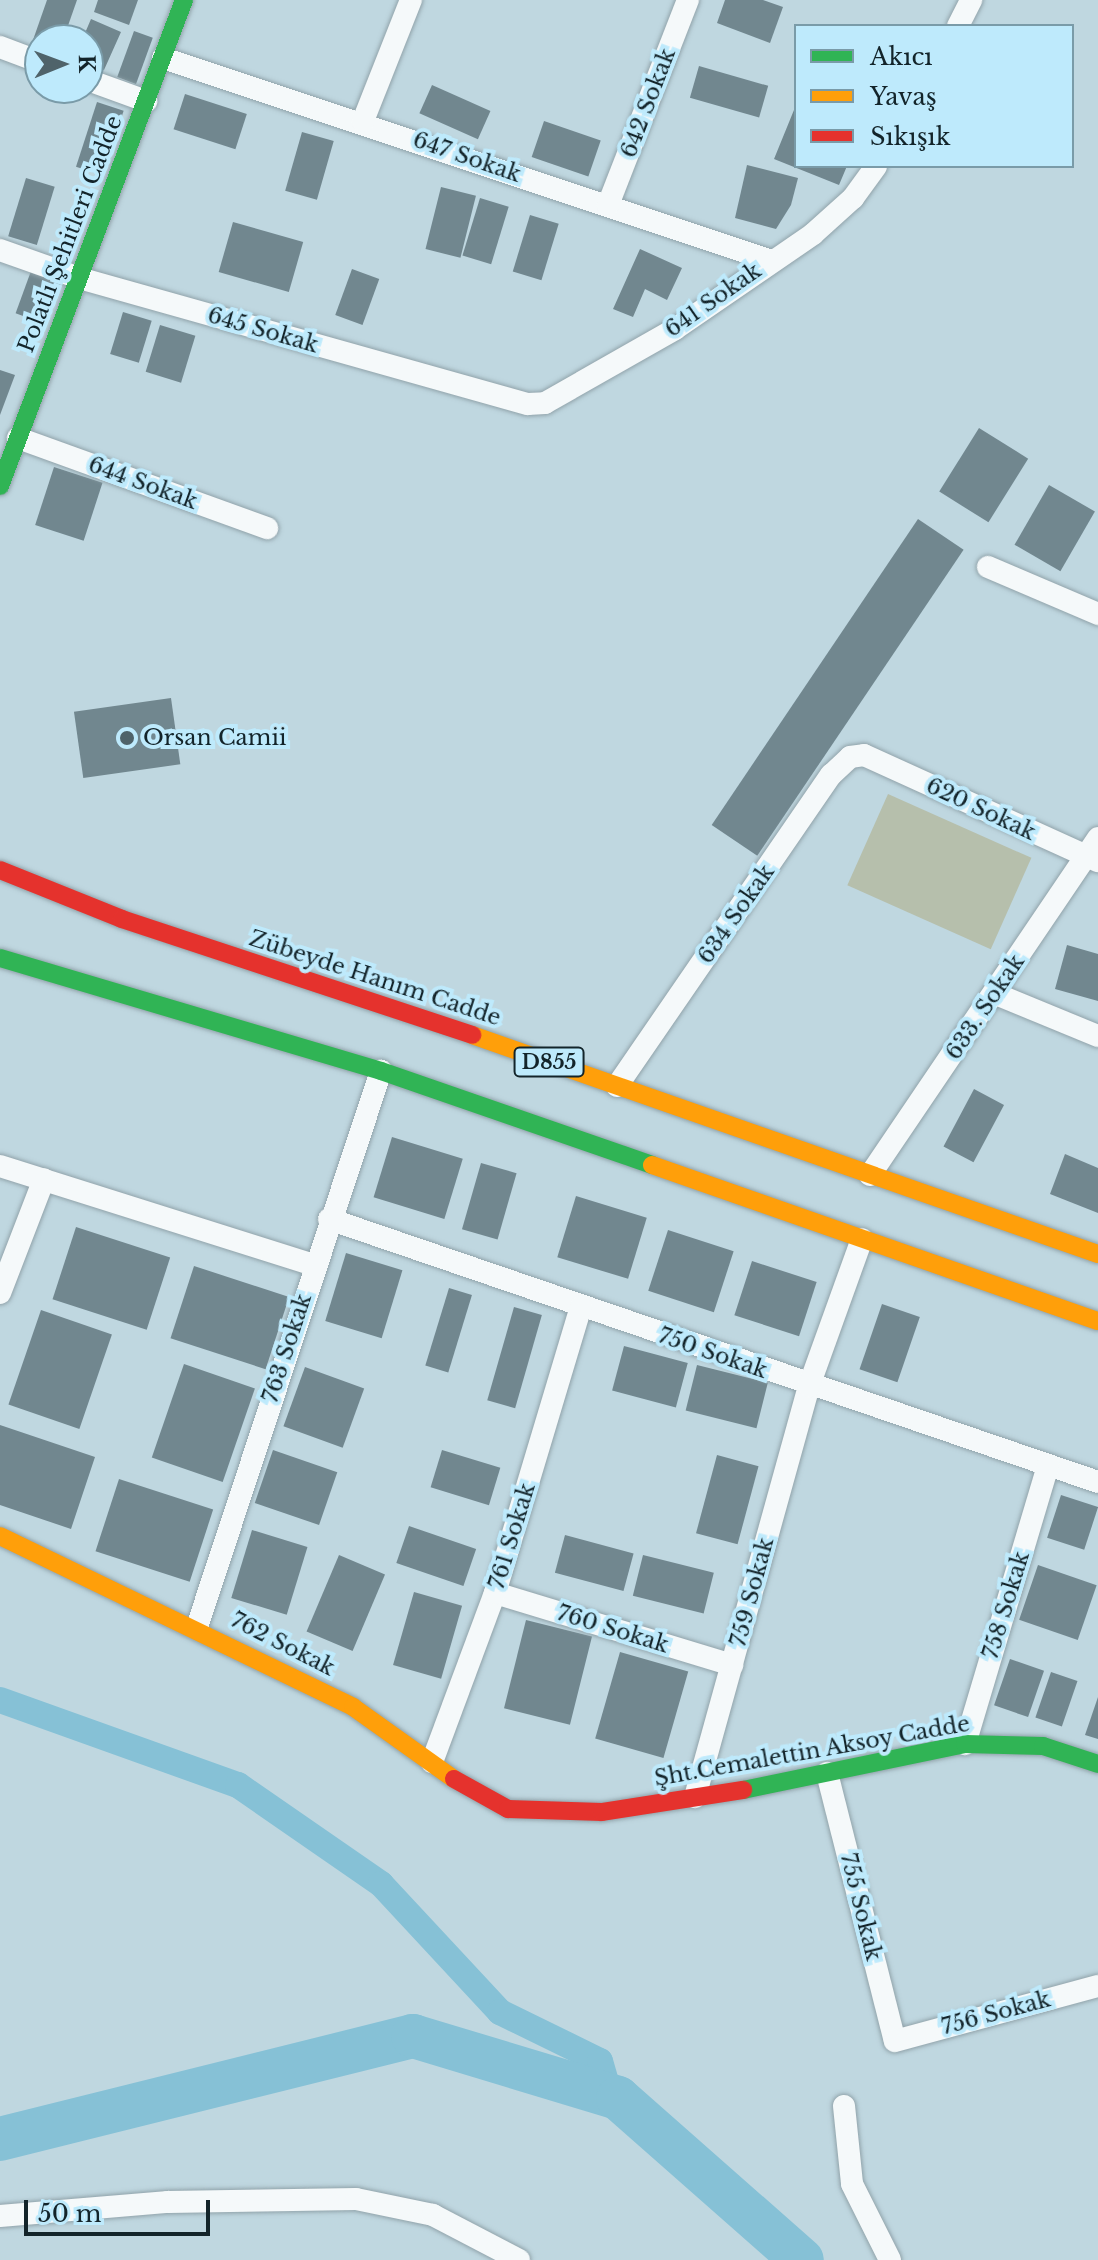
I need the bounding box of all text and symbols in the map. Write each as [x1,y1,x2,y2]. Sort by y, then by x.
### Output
north arrow [24,24,104,104]
legend [794,24,1074,168]
text: Akıcı [870,42,933,71]
street label: 642 Sokak [615,45,681,161]
text: K [73,54,100,73]
text: Yavaş [870,82,937,111]
street label: Polatlı Şehitleri Cadde [13,112,127,356]
text: Sıkışık [870,122,951,151]
street label: 647 Sokak [410,126,524,188]
street label: 641 Sokak [660,257,766,343]
street label: 645 Sokak [205,302,321,358]
street label: 644 Sokak [85,451,201,515]
place label: Orsan Camii [143,725,286,751]
marker: Orsan Camii [118,729,136,747]
street label: 620 Sokak [922,772,1040,846]
street label: 634 Sokak [692,859,780,969]
street label: Zübeyde Hanım Cadde [246,925,504,1031]
street label: 633. Sokak [940,949,1030,1065]
road number: D855 [513,1046,585,1078]
street label: 763 Sokak [257,1290,317,1406]
street label: 750 Sokak [655,1322,771,1384]
street label: 761 Sokak [483,1480,541,1592]
street label: 759 Sokak [725,1535,779,1649]
street label: 758 Sokak [977,1548,1035,1662]
street label: 760 Sokak [554,1600,672,1658]
street label: 762 Sokak [227,1607,339,1681]
street label: Şht.Cemalettin Aksoy Cadde [651,1710,973,1792]
street label: 755 Sokak [835,1850,887,1964]
street label: 756 Sokak [939,1986,1053,2040]
scale bar [28,2184,214,2234]
text: 50 m [38,2199,101,2228]

